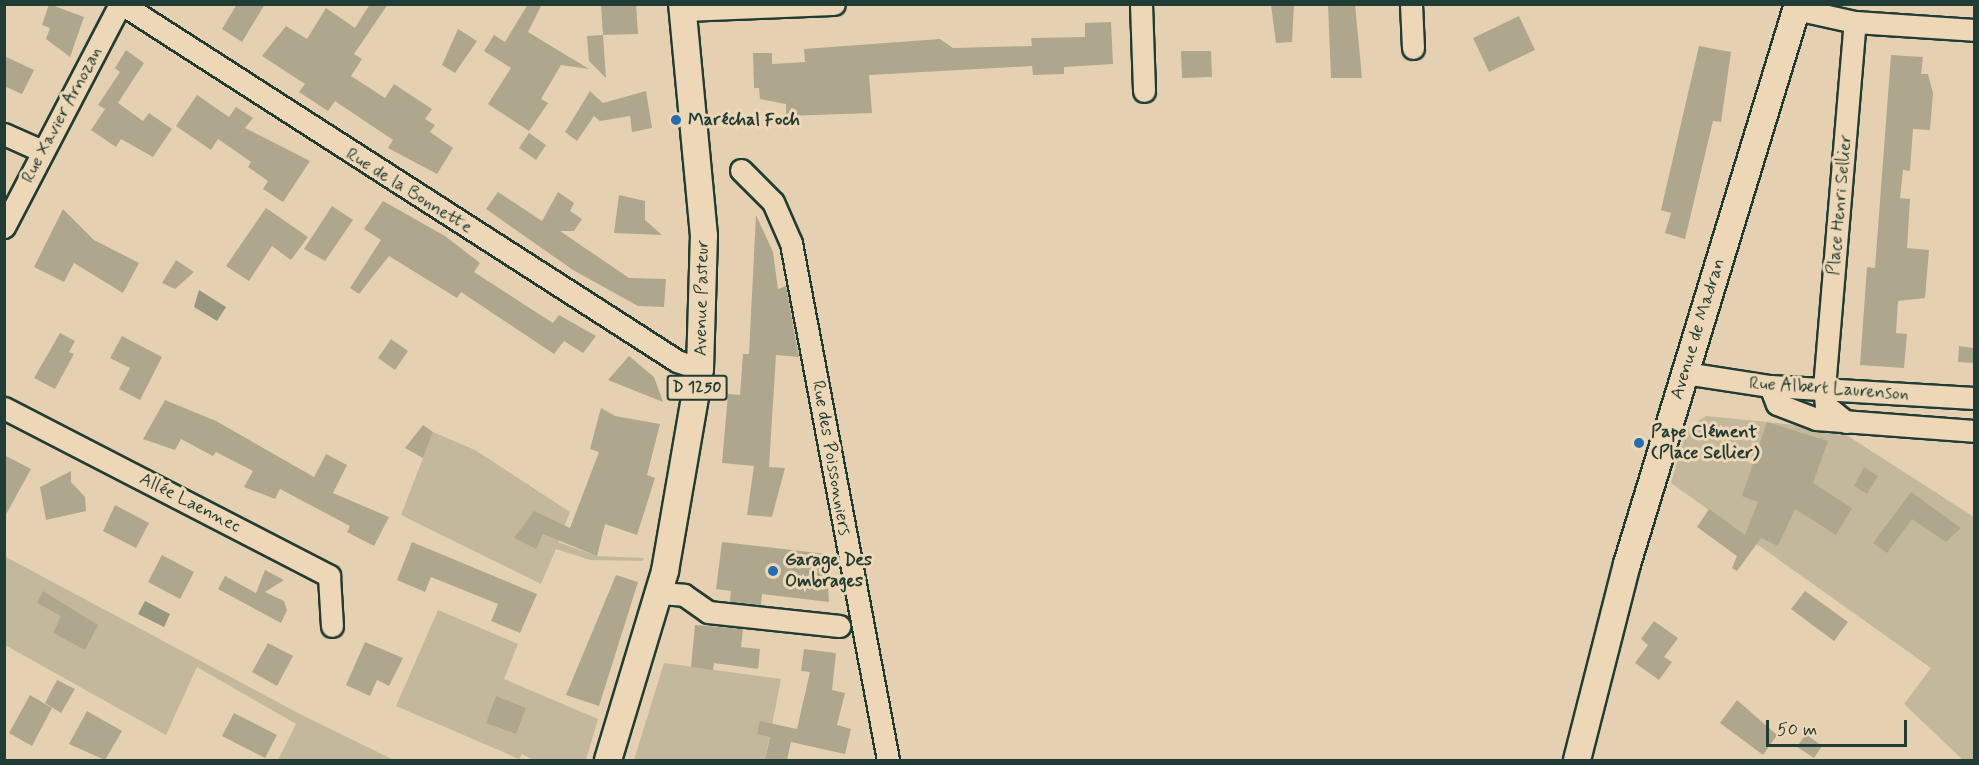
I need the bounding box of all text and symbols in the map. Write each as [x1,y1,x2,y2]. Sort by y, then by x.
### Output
street label: Rue Xavier Arnozan [17,43,107,187]
place label: Maréchal Foch [688,109,800,131]
marker: Maréchal Foch [669,113,683,127]
street label: Place Henri Sellier [1823,133,1857,277]
street label: Rue de la Bonnette [340,142,478,240]
street label: Avenue Pasteur [690,240,714,356]
street label: Avenue de Madran [1667,257,1729,401]
street label: Rue Albert Laurenson [1745,372,1913,406]
road number: D 1250 [666,375,728,401]
street label: Rue des Poissonniers [807,381,855,535]
place label: Pape Clément (Place Sellier) [1651,422,1760,464]
marker: Pape Clément (Place Sellier) [1632,436,1646,450]
street label: Allée Laennec [136,468,244,538]
place label: Garage Des Ombrages [785,550,872,592]
marker: Garage Des Ombrages [766,564,780,578]
scale bar [1769,708,1910,746]
text: 50 m [1777,718,1817,742]

